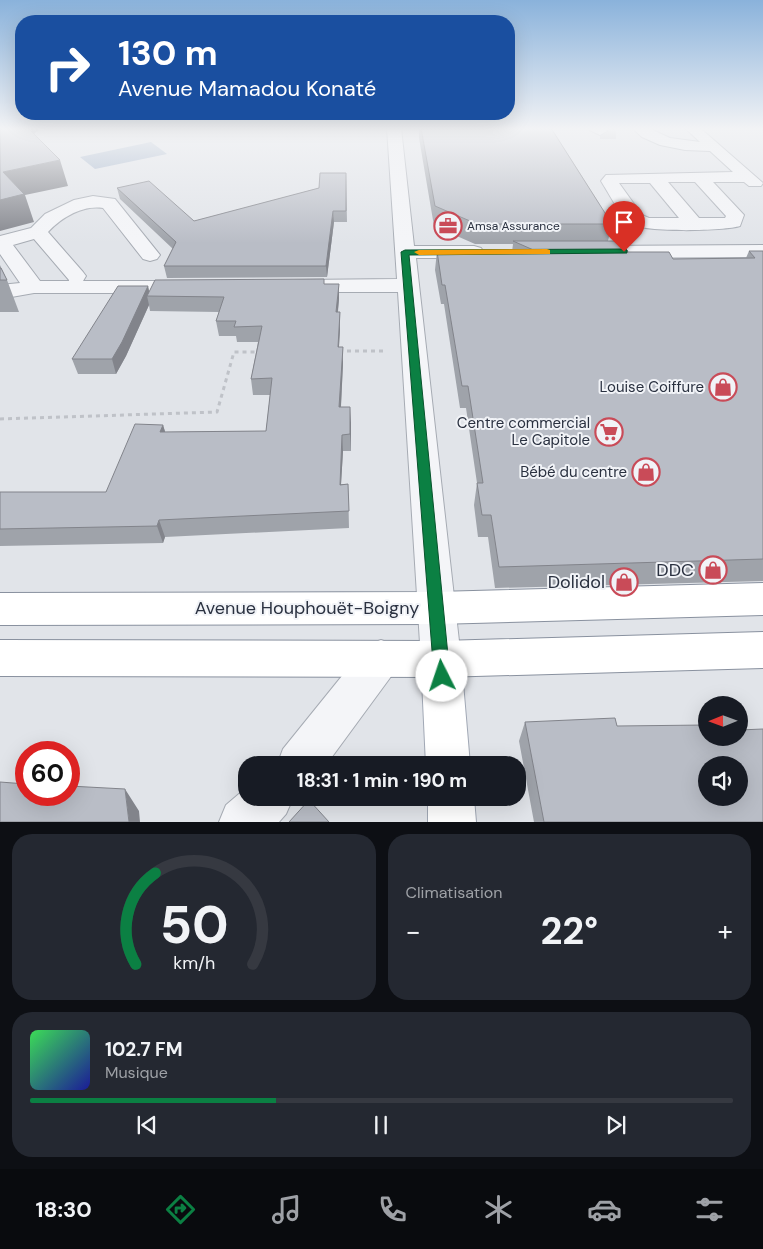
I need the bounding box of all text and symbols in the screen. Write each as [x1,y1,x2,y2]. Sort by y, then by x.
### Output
text: 130 m [118,30,218,76]
icon: right [35,35,100,100]
text: Avenue Mamadou Konaté [118,74,376,103]
pin [603,201,645,252]
icon: arrive [610,208,638,236]
office icon: Amsa Assurance [433,211,463,241]
place label: Amsa Assurance [467,218,560,234]
shop icon: Louise Coiffure [708,372,738,402]
place label: Louise Coiffure [599,377,704,397]
place label: Centre commercial Le Capitole [457,413,590,450]
supermarket icon: Centre commercial Le Capitole [594,417,624,447]
shop icon: Bébé du centre [631,457,661,487]
place label: Bébé du centre [520,462,627,482]
shop icon: DDC [698,555,728,585]
place label: DDC [656,558,694,582]
shop icon: Dolidol [609,567,639,597]
place label: Dolidol [548,570,605,594]
street label: Avenue Houphouët-Boigny [195,596,419,620]
position arrow [415,649,467,701]
north arrow [698,696,748,746]
map controls [698,696,748,806]
speed limit sign: 60 [15,741,80,806]
button: sound [698,756,748,806]
text: 18:31 · 1 min · 190 m [297,768,467,793]
text: Climatisation [406,882,503,903]
text: 50 [159,891,228,959]
text: 22° [540,906,598,956]
text: − [406,913,421,950]
text: + [718,913,733,950]
text: km/h [173,951,215,975]
text: 102.7 FM [105,1037,182,1062]
text: Musique [105,1062,168,1083]
icon: previous [133,1111,161,1139]
icon: pause [367,1111,395,1139]
icon: next [602,1111,630,1139]
icon: directions [163,1192,198,1227]
icon: music [269,1192,304,1227]
icon: phone [375,1192,410,1227]
icon: climate [481,1192,516,1227]
icon: car [587,1192,622,1227]
icon: filters [692,1192,727,1227]
text: 18:30 [35,1195,92,1224]

